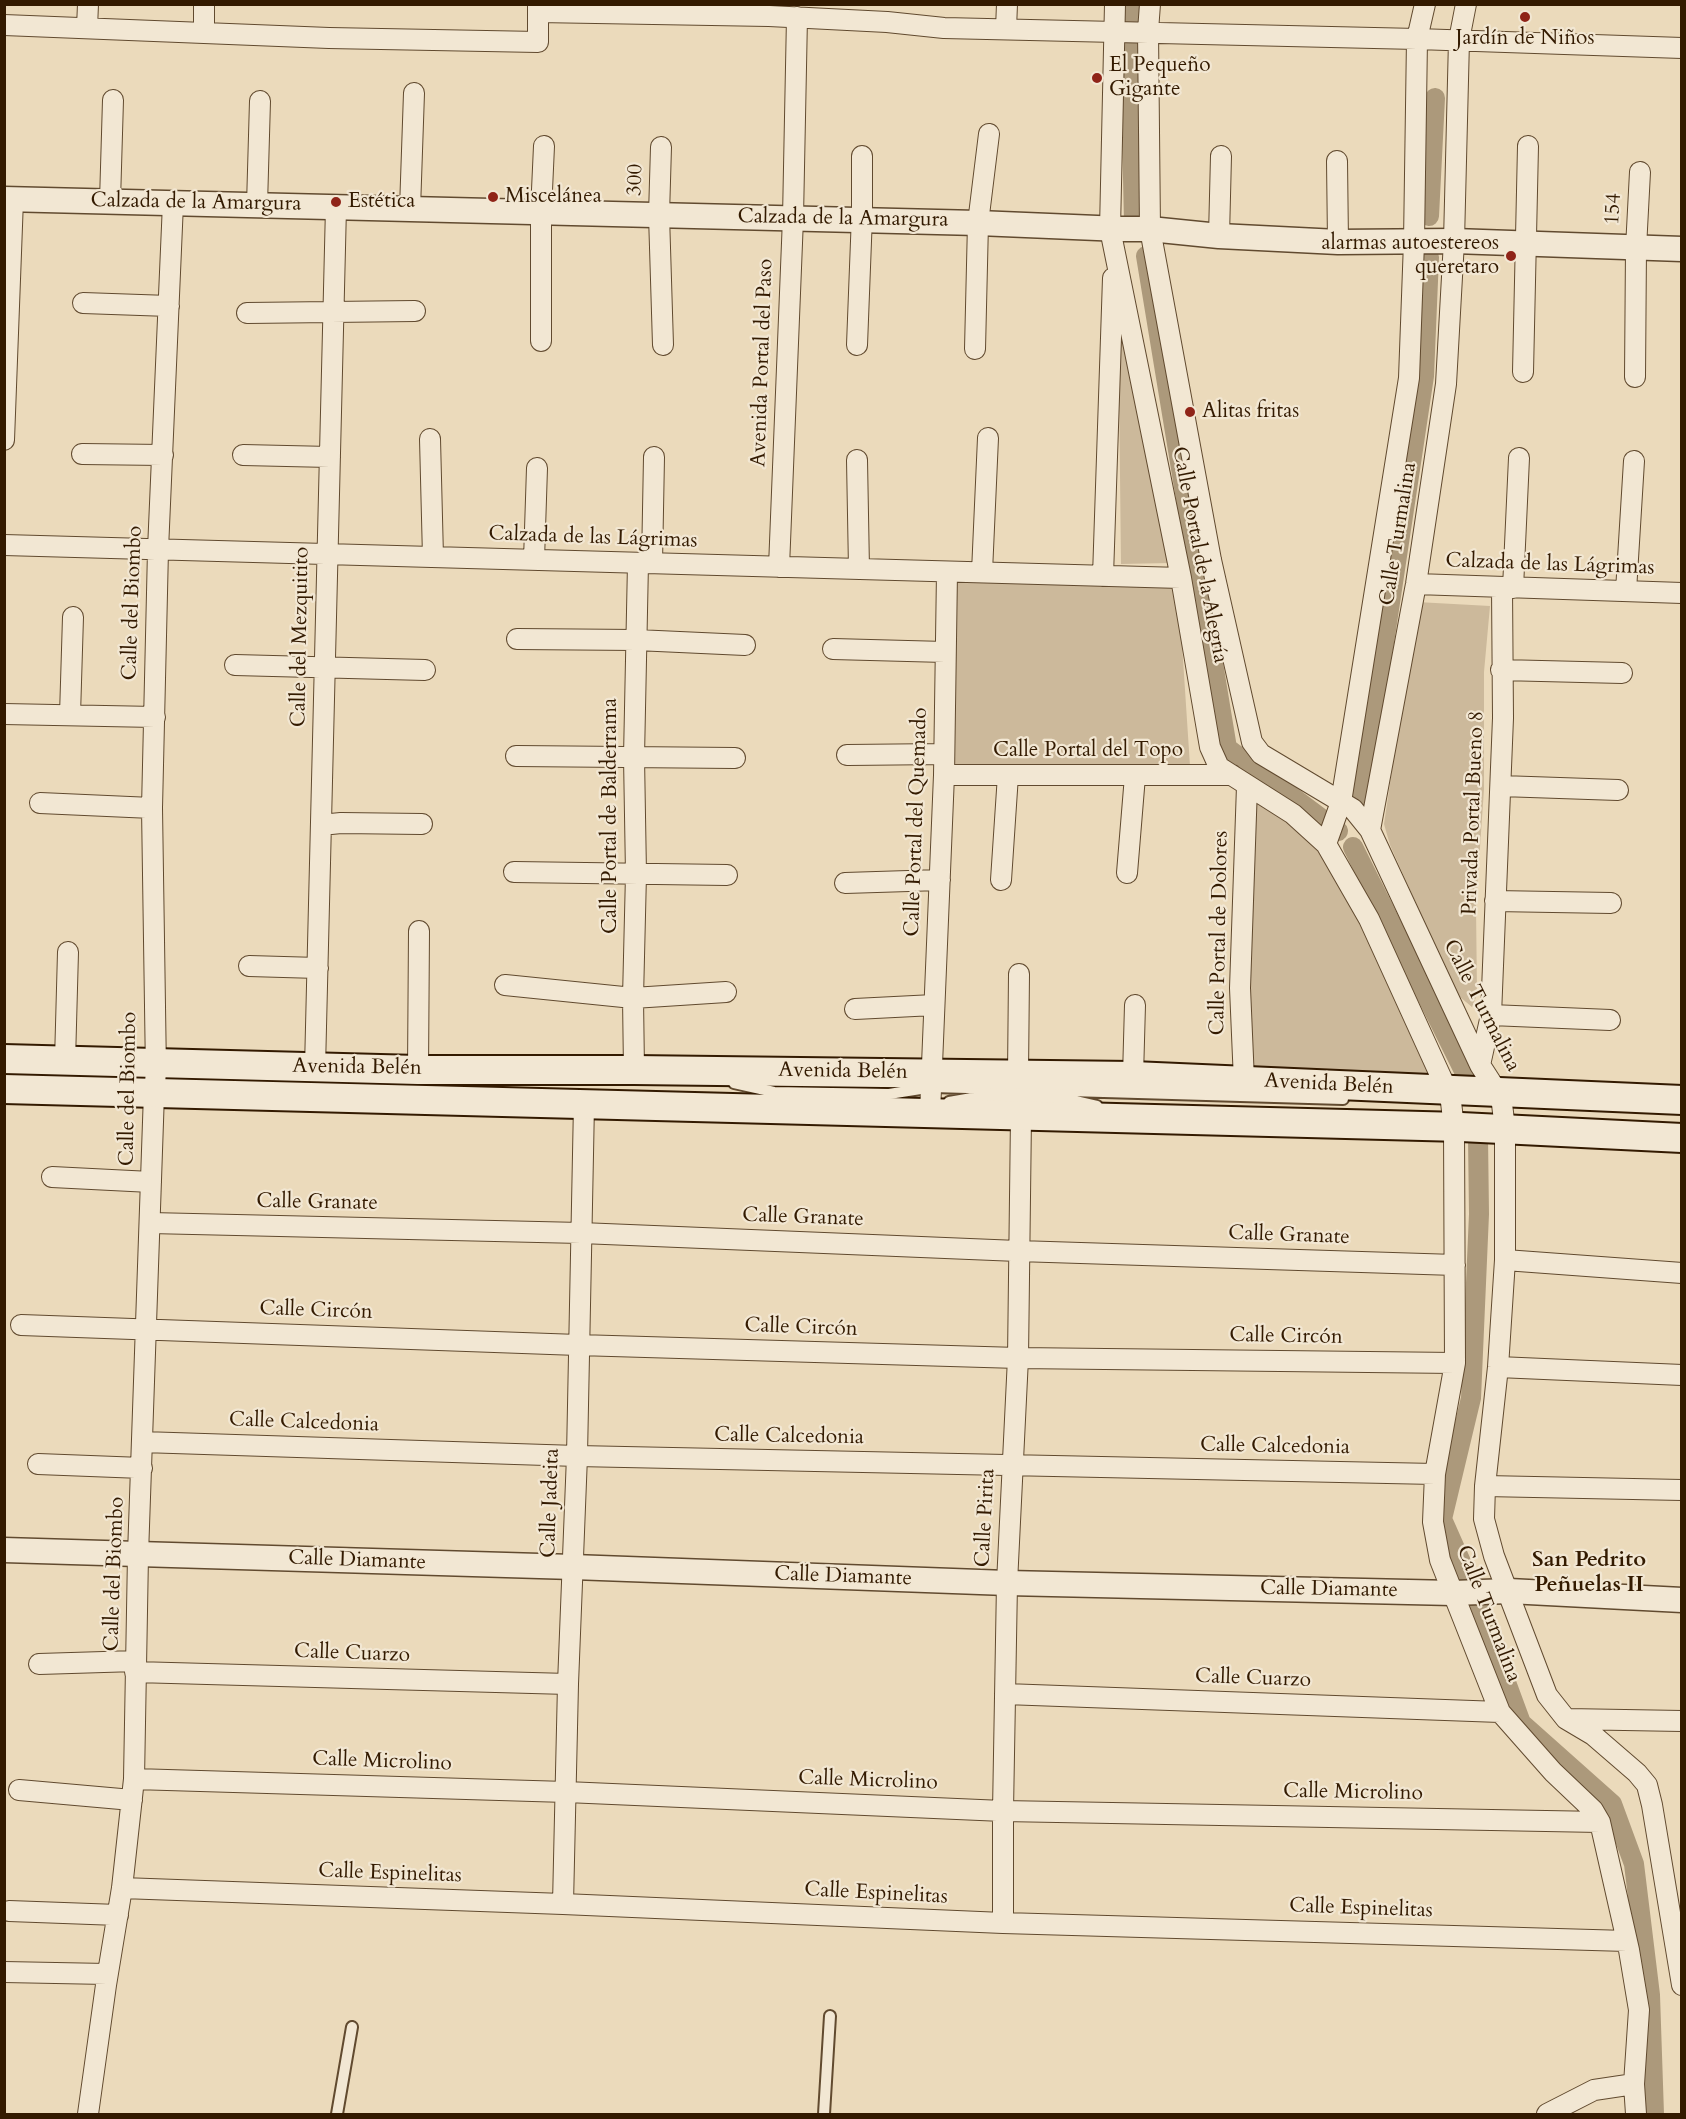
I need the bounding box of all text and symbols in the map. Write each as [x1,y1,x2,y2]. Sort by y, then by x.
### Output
marker: Jardín de Niños [1518,10,1532,24]
place label: Jardín de Niños [1456,26,1594,52]
place label: El Pequeño Gigante [1109,53,1210,103]
marker: El Pequeño Gigante [1090,71,1104,85]
street label: 300 [623,163,649,197]
place label: Miscelánea [505,184,602,210]
street label: Calzada de la Amargura [90,189,302,217]
place label: Estética [348,189,415,215]
marker: Miscelánea [486,190,500,204]
street label: 154 [1601,192,1627,226]
marker: Estética [329,195,343,209]
street label: Calzada de la Amargura [737,205,949,233]
place label: alarmas autoestereos queretaro [1321,231,1499,281]
marker: alarmas autoestereos queretaro [1504,249,1518,263]
street label: Avenida Portal del Paso [747,258,779,468]
place label: Alitas fritas [1202,399,1299,425]
marker: Alitas fritas [1183,405,1197,419]
street label: Calle Portal de la Alegría [1166,445,1232,665]
street label: Calle Turmalina [1375,461,1423,607]
street label: Calzada de las Lágrimas [488,522,698,554]
street label: Calle del Biombo [118,525,148,681]
street label: Calle del Mezquitito [287,547,315,727]
street label: Calzada de las Lágrimas [1445,549,1655,581]
street label: Calle Portal de Balderrama [598,698,624,934]
street label: Calle Portal del Quemado [900,707,934,937]
street label: Privada Portal Bueno 8 [1458,710,1490,916]
street label: Calle Portal del Topo [993,738,1183,764]
street label: Calle Portal de Dolores [1206,830,1234,1036]
street label: Calle Turmalina [1437,936,1525,1076]
street label: Calle del Biombo [115,1011,143,1167]
street label: Avenida Belén [292,1054,422,1082]
street label: Avenida Belén [778,1058,908,1086]
street label: Avenida Belén [1264,1069,1394,1101]
street label: Calle Granate [256,1189,378,1217]
street label: Calle Granate [742,1203,864,1233]
street label: Calle Granate [1228,1221,1350,1251]
street label: Calle Circón [259,1296,373,1326]
street label: Calle Circón [744,1313,858,1343]
street label: Calle Circón [1229,1323,1343,1351]
street label: Calle Calcedonia [229,1408,379,1438]
street label: Calle Calcedonia [714,1423,864,1451]
street label: Calle Calcedonia [1200,1433,1350,1461]
street label: Calle Jadeita [536,1448,566,1558]
street label: Calle Pirita [971,1468,1001,1568]
street label: Calle del Biombo [100,1496,130,1652]
street label: Calle Turmalina [1450,1542,1526,1686]
street label: Calle Diamante [288,1546,426,1576]
district label: San Pedrito Peñuelas II [1532,1548,1646,1600]
street label: Calle Diamante [774,1562,912,1592]
street label: Calle Diamante [1260,1576,1398,1604]
street label: Calle Cuarzo [294,1639,410,1669]
street label: Calle Cuarzo [1195,1664,1311,1694]
street label: Calle Microlino [312,1747,452,1777]
street label: Calle Microlino [798,1766,938,1796]
street label: Calle Microlino [1283,1779,1423,1807]
street label: Calle Espinelitas [318,1859,462,1889]
street label: Calle Espinelitas [804,1878,948,1910]
street label: Calle Espinelitas [1289,1894,1433,1924]

